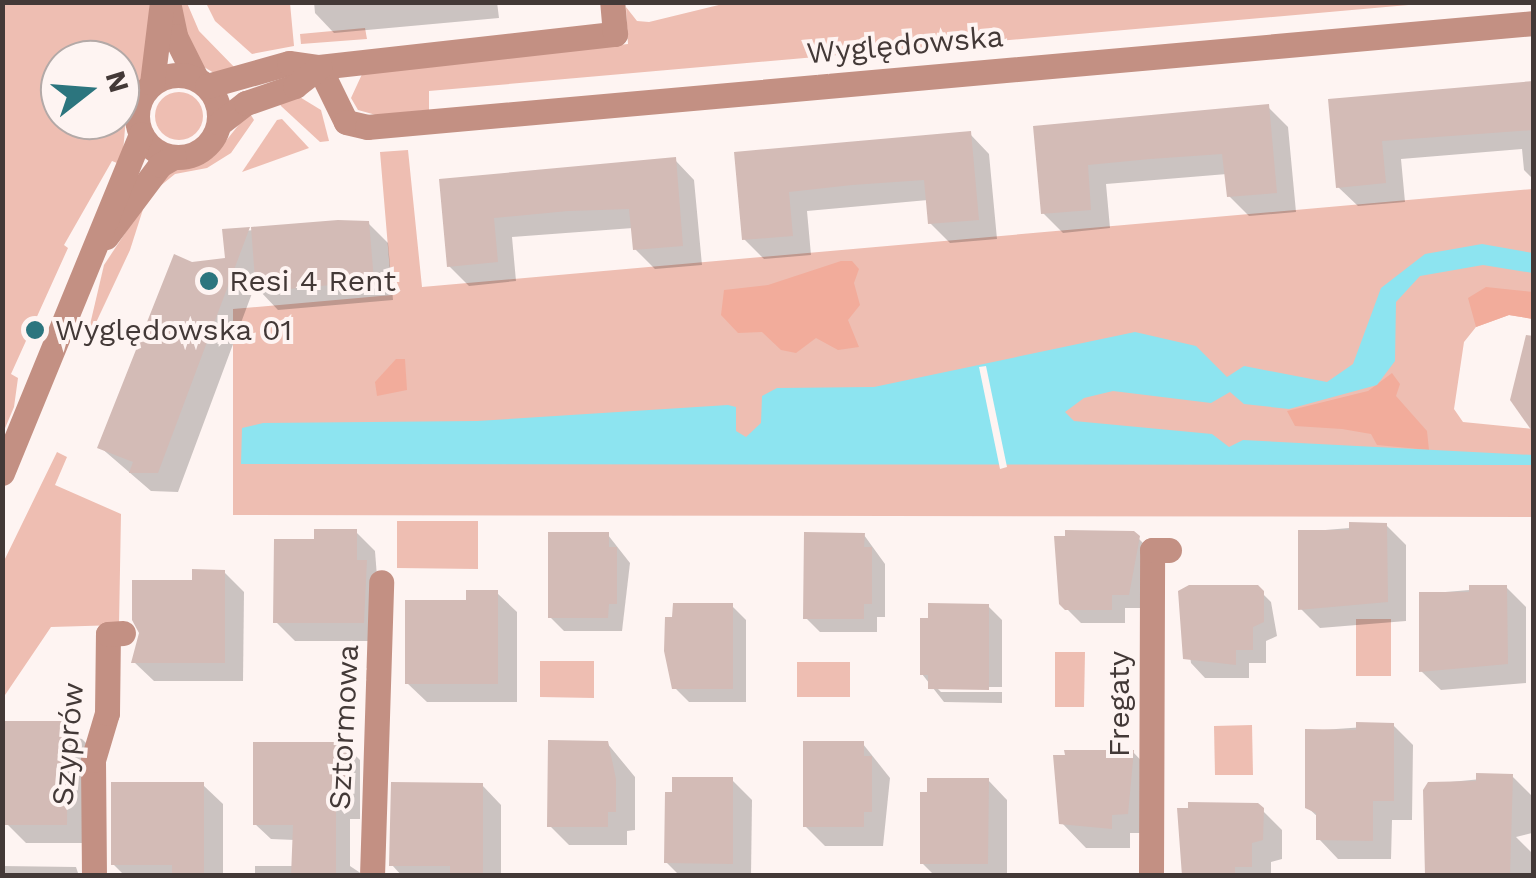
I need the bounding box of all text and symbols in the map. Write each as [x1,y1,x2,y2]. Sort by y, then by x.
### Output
street label: Wyględowska [805,18,1005,72]
north arrow [40,40,140,140]
text: N [98,67,136,96]
place label: Resi 4 Rent [229,263,396,299]
marker: Resi 4 Rent [198,270,220,292]
place label: Wyględowska 01 [55,312,293,348]
marker: Wyględowska 01 [24,319,46,341]
street label: Sztormowa [322,643,366,811]
street label: Fregaty [1101,651,1137,757]
street label: Szyprów [45,681,91,807]

